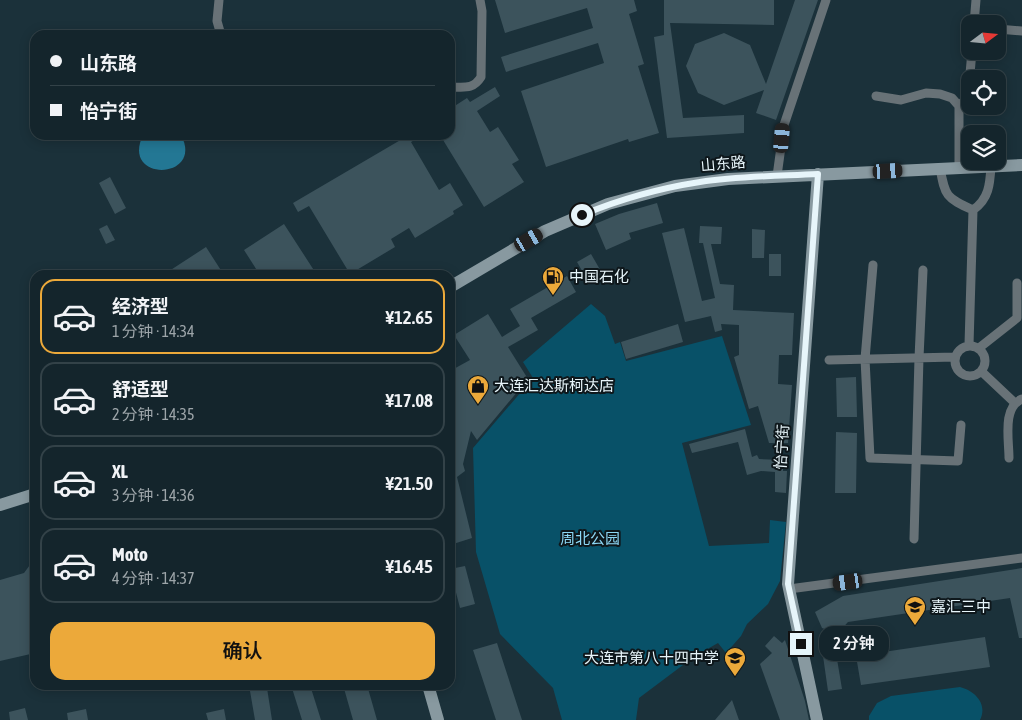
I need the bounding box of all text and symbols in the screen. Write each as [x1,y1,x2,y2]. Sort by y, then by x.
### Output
north arrow [961,15,1006,60]
map controls [961,15,1006,170]
text: 山东路 [80,52,137,74]
button: locate [961,70,1006,115]
text: 怡宁街 [80,100,137,122]
car [773,122,790,154]
button: layers [961,125,1006,170]
street label: 山东路 [700,153,746,174]
car [872,163,903,179]
route start [571,204,593,226]
car [512,226,545,254]
fuel station icon: 中国石化 [541,265,565,296]
place label: 中国石化 [569,268,629,285]
icon: car [52,294,97,339]
text: 经济型 [112,295,169,317]
text: ¥12.65 [385,306,433,328]
text: 1 分钟 · 14:34 [112,322,194,340]
shop icon: 大连汇达斯柯达店 [466,374,490,405]
icon: car [52,377,97,422]
place label: 大连汇达斯柯达店 [494,377,614,394]
text: 舒适型 [112,378,169,400]
text: ¥17.08 [385,389,433,411]
text: 2 分钟 · 14:35 [112,405,194,423]
street label: 怡宁街 [771,424,792,470]
icon: car [52,460,97,505]
text: XL [112,460,128,482]
text: ¥21.50 [385,472,433,494]
text: 3 分钟 · 14:36 [112,486,194,504]
park label: 周北公园 [560,530,620,547]
icon: car [52,543,97,588]
text: Moto [112,543,148,565]
text: ¥16.45 [385,555,433,577]
text: 4 分钟 · 14:37 [112,569,194,587]
car [832,572,863,592]
school or university icon: 嘉汇三中 [903,595,927,626]
place label: 嘉汇三中 [931,598,991,615]
button: 确认 [50,622,435,680]
callout: 2 分钟 [818,626,888,662]
route end [790,633,812,655]
text: 2 分钟 [833,634,875,652]
school or university icon: 大连市第八十四中学 [723,646,747,677]
place label: 大连市第八十四中学 [584,649,719,666]

